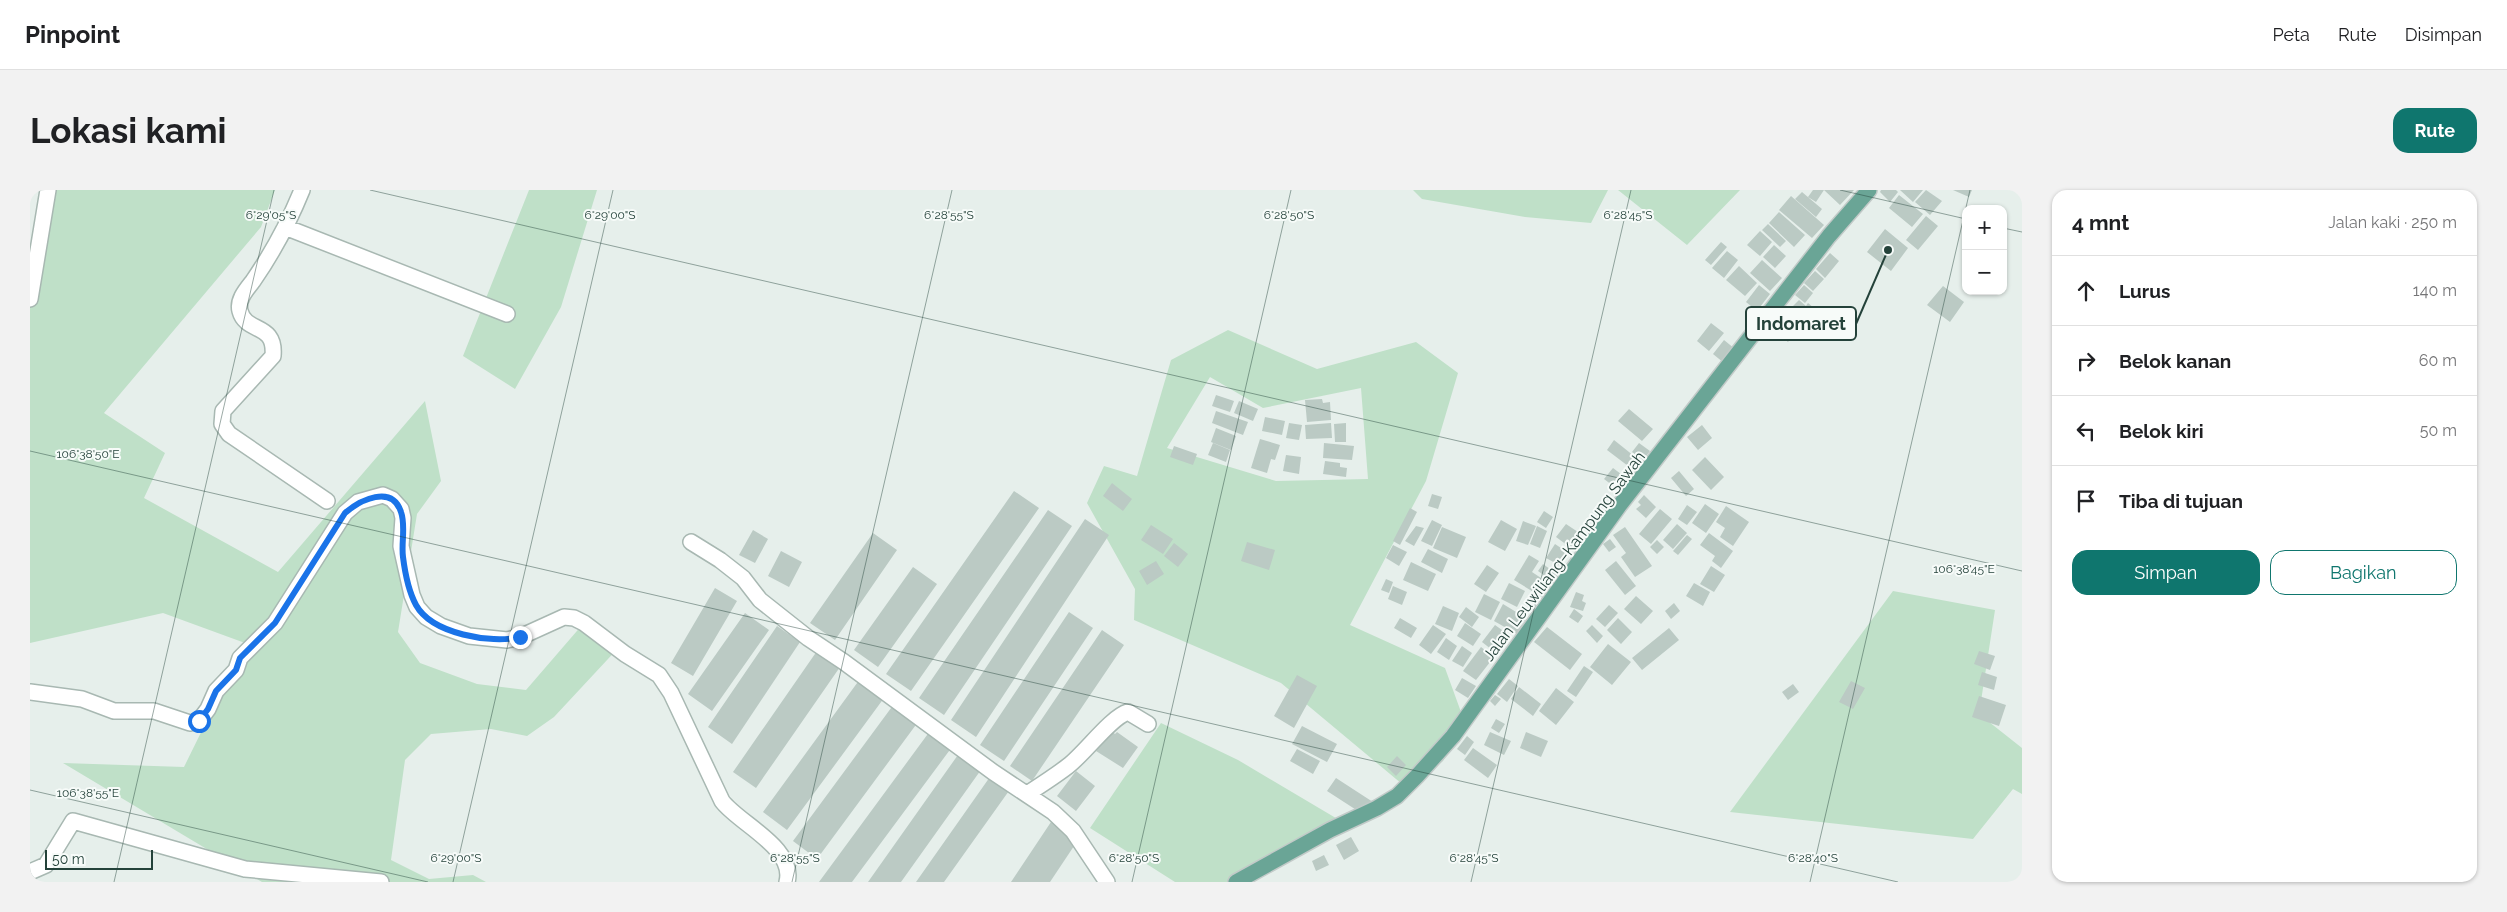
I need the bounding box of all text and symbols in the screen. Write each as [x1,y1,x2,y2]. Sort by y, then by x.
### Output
text: Pinpoint [25,20,120,49]
text: Peta [2273,24,2310,45]
text: Rute [2338,24,2377,45]
text: Disimpan [2405,24,2482,45]
button: Rute [2393,108,2477,153]
text: Lokasi kami [30,110,227,151]
map controls [1962,205,2007,295]
button: + [1962,205,2007,250]
text: 6°29'05"S [246,208,296,222]
text: 6°29'00"S [584,208,636,222]
text: 6°28'55"S [924,208,974,222]
text: 6°28'50"S [1264,208,1314,222]
text: 6°28'45"S [1603,208,1653,222]
text: 4 mnt [2072,210,2129,235]
text: Jalan kaki · 250 m [2328,213,2457,232]
button: − [1962,250,2007,295]
icon: ahead [2072,277,2100,305]
text: Lurus [2119,280,2170,302]
text: 140 m [2413,281,2457,300]
callout: Indomaret [1746,307,1856,340]
text: Indomaret [1756,313,1846,334]
icon: right [2072,347,2100,375]
text: Belok kanan [2119,350,2231,372]
text: 60 m [2419,351,2457,370]
icon: left [2072,417,2100,445]
text: Belok kiri [2119,420,2204,442]
text: 50 m [2420,421,2457,440]
text: 106°38'50"E [56,447,120,461]
street label: Jalan Leuwiliang–Kampung Sawah [1479,447,1649,665]
icon: arrive [2072,487,2100,515]
text: Tiba di tujuan [2119,490,2243,512]
button: Simpan [2072,550,2260,595]
button: Bagikan [2270,550,2457,595]
text: 106°38'45"E [1933,562,1995,576]
route end [509,626,532,649]
route start [188,710,211,733]
text: 106°38'55"E [57,786,119,800]
scale bar [45,847,152,870]
text: 50 m [52,851,85,867]
text: 6°29'00"S [430,851,482,865]
text: 6°28'55"S [770,851,820,865]
text: 6°28'50"S [1109,851,1159,865]
text: 6°28'45"S [1449,851,1499,865]
text: 6°28'40"S [1788,851,1838,865]

